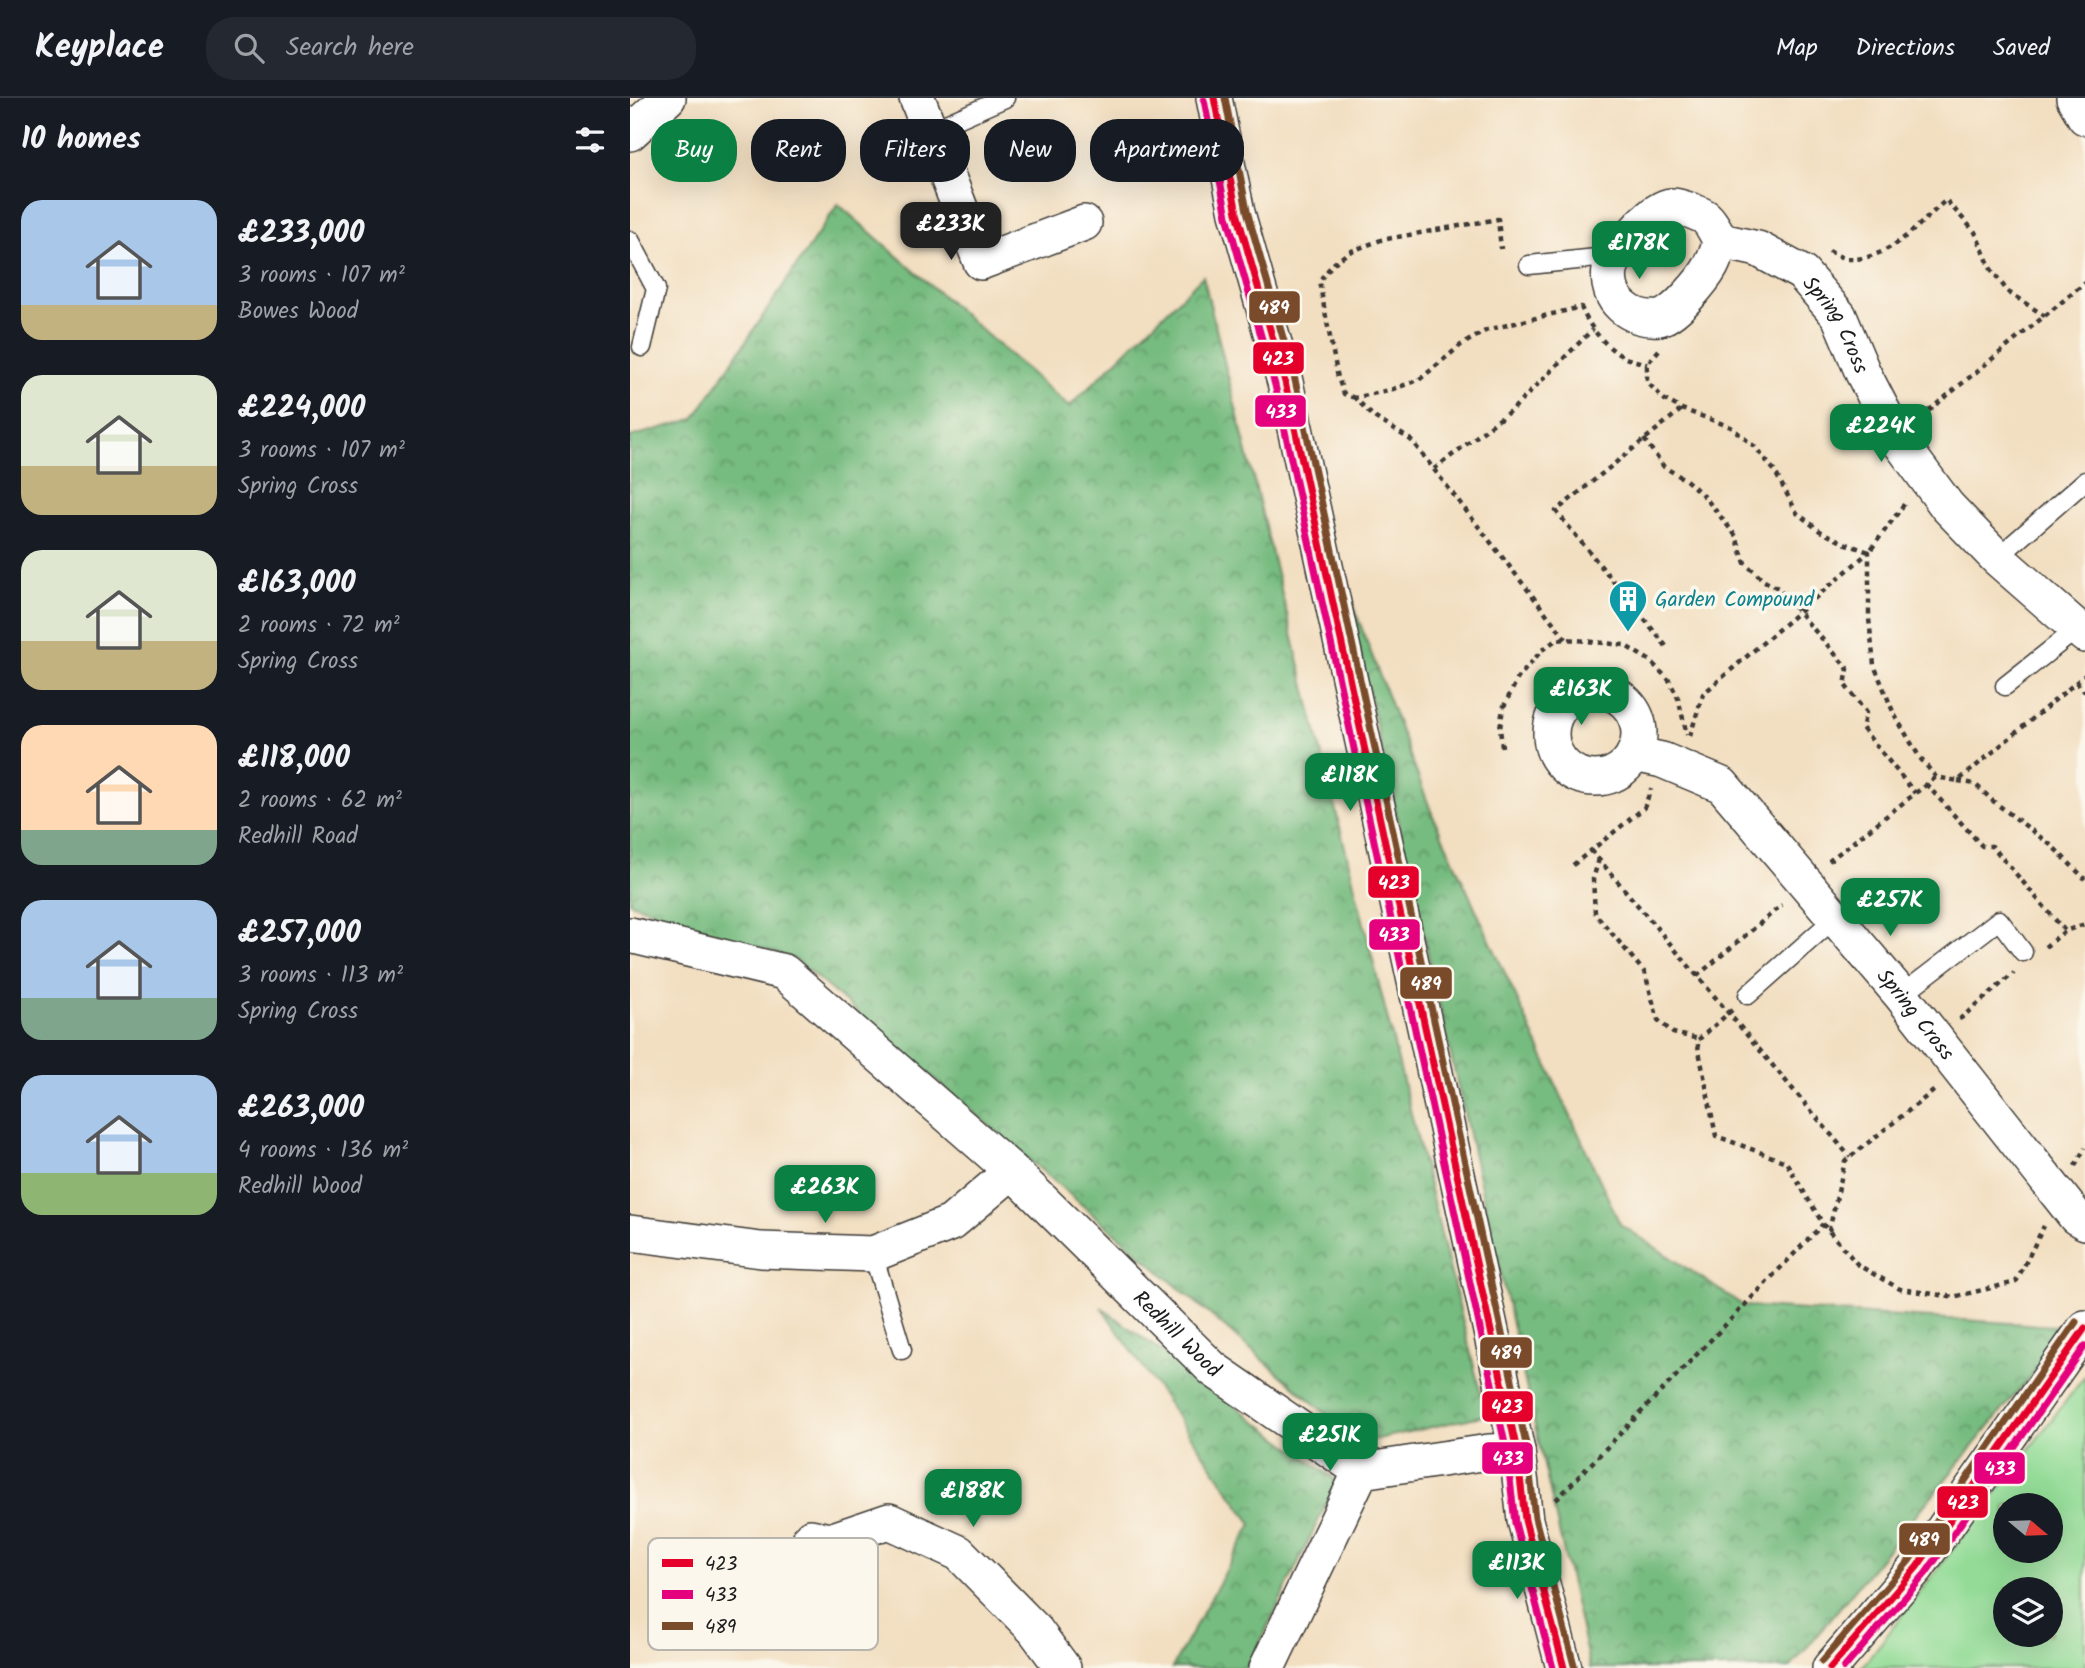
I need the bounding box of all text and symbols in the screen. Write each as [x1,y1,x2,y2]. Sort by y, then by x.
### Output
search box [206,17,696,80]
text: Keyplace [35,22,164,75]
text: Search here [286,27,414,69]
icon: search [230,29,268,67]
text: Map [1776,29,1818,68]
text: Directions [1856,29,1955,68]
text: Saved [1993,29,2050,68]
text: 10 homes [21,116,141,164]
chip: Buy [651,119,737,182]
chip: Rent [751,119,846,182]
chip: Filters [860,119,970,182]
chip: New [984,119,1076,182]
chip: Apartment [1090,119,1244,182]
icon: filters [571,121,609,159]
pin: £233K [902,202,1000,262]
text: £233K [916,207,986,243]
text: £233,000 [238,210,364,258]
pin: £178K [1590,222,1688,281]
text: £178K [1608,226,1670,262]
icon: home [77,228,161,312]
text: 3 rooms · 107 m² [238,258,405,294]
street label: Spring Cross [1793,269,1876,379]
line badge: 489 [1248,290,1301,324]
text: Bowes Wood [238,294,358,330]
text: 489 [1258,294,1290,324]
line badge: 423 [1252,341,1305,375]
text: 423 [1262,345,1294,375]
text: £224,000 [238,385,365,433]
line badge: 433 [1254,394,1307,428]
text: 433 [1265,398,1297,428]
icon: home [77,403,161,487]
pin: £224K [1832,404,1930,464]
text: £224K [1846,409,1916,445]
text: 3 rooms · 107 m² [238,433,405,469]
text: Spring Cross [238,469,358,505]
text: £163,000 [238,560,356,608]
icon: home [77,578,161,662]
building icon: Garden Compound [1607,578,1649,633]
place label: Garden Compound [1655,584,1815,617]
text: 2 rooms · 72 m² [238,608,400,644]
text: Spring Cross [238,644,358,680]
pin: £163K [1532,668,1630,727]
text: £163K [1550,672,1612,708]
text: £118,000 [238,735,350,783]
icon: home [77,753,161,837]
pin: £118K [1301,754,1399,813]
text: £118K [1321,758,1379,794]
text: 2 rooms · 62 m² [238,783,402,819]
text: Redhill Road [238,819,358,855]
line badge: 423 [1367,865,1420,899]
text: 423 [1378,869,1410,899]
pin: £257K [1841,878,1939,938]
text: £257K [1857,883,1923,919]
text: £257,000 [238,910,361,958]
line badge: 433 [1368,918,1421,951]
text: 433 [1378,921,1410,951]
icon: home [77,928,161,1012]
text: 3 rooms · 113 m² [238,958,403,994]
street label: Spring Cross [1868,962,1962,1068]
line badge: 489 [1399,966,1453,1000]
text: 489 [1410,970,1442,1000]
text: Spring Cross [238,994,358,1030]
text: £263,000 [238,1085,364,1133]
icon: home [77,1103,161,1187]
text: 4 rooms · 136 m² [238,1133,408,1169]
pin: £263K [776,1166,874,1225]
text: Redhill Wood [238,1169,362,1205]
text: £263K [790,1170,860,1206]
street label: Redhill Wood [1124,1283,1227,1388]
line badge: 489 [1479,1336,1533,1369]
text: 489 [1490,1339,1522,1369]
line badge: 423 [1481,1390,1534,1423]
text: 423 [1491,1393,1523,1423]
pin: £251K [1281,1414,1379,1473]
text: £251K [1299,1418,1361,1454]
line badge: 433 [1481,1441,1534,1475]
text: 433 [1492,1445,1524,1475]
line badge: 433 [1973,1451,2026,1485]
text: 433 [1984,1455,2016,1485]
pin: £188K [924,1470,1022,1529]
text: £188K [941,1474,1005,1510]
line badge: 423 [1936,1485,1989,1519]
text: 423 [1947,1489,1979,1519]
north arrow [1993,1493,2063,1563]
map controls [1993,1493,2063,1647]
line badge: 489 [1898,1522,1951,1556]
text: 489 [1908,1526,1940,1556]
legend [648,1538,878,1650]
pin: £113K [1468,1542,1566,1601]
text: £113K [1488,1546,1546,1582]
text: 423 [705,1550,738,1580]
button: layers [1993,1577,2063,1647]
text: 433 [705,1581,737,1611]
text: 489 [705,1613,736,1643]

